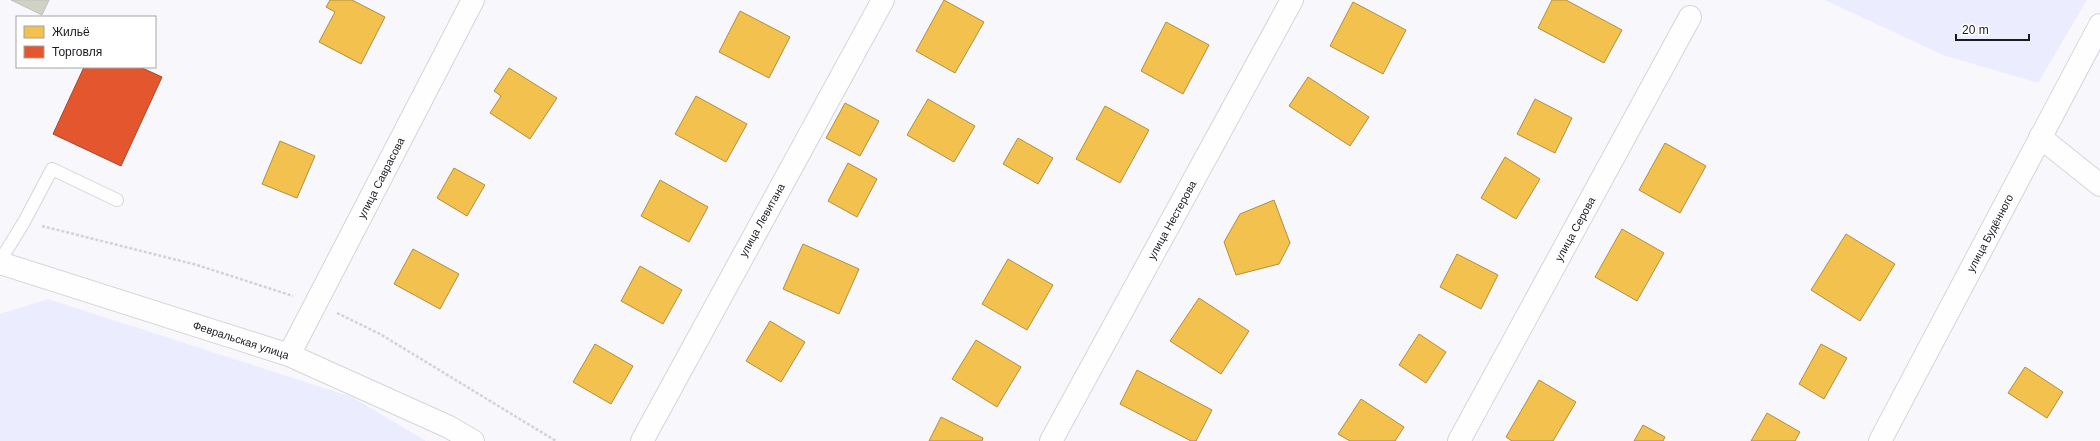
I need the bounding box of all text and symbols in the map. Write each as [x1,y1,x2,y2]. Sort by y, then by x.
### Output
legend [16,16,156,68]
scale bar [1956,16,2029,42]
text: 20 m [1962,23,1989,37]
text: Жильё [52,25,90,39]
text: Торговля [52,45,102,59]
street label: улица Саврасова [355,135,407,220]
street label: улица Нестерова [1145,178,1199,261]
street label: улица Левитана [737,181,788,259]
street label: улица Будённого [1964,192,2016,274]
street label: улица Серова [1552,194,1598,263]
street label: Февральская улица [191,319,292,362]

